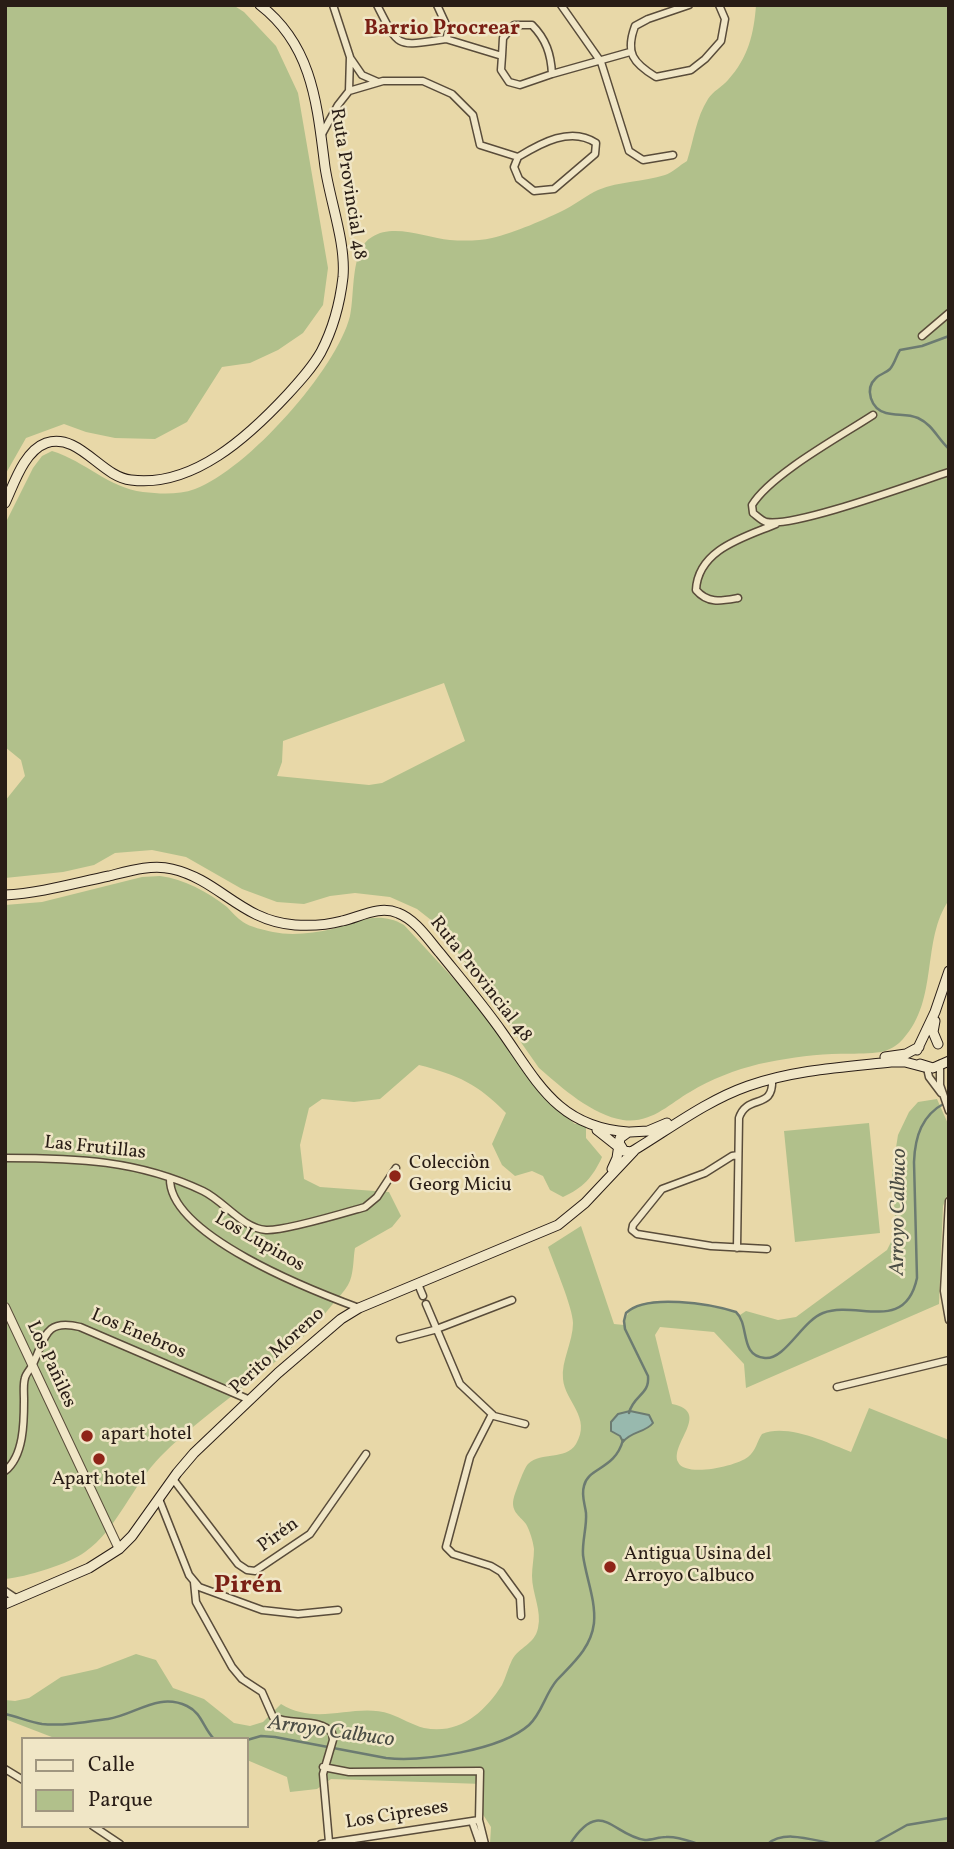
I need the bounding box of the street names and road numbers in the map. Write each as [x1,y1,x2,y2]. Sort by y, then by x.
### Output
street label: Ruta Provincial 48 [324,106,370,262]
street label: Ruta Provincial 48 [424,913,536,1047]
street label: Las Frutillas [43,1132,147,1166]
street label: Los Lupinos [210,1208,308,1278]
street label: Perito Moreno [226,1304,330,1400]
street label: Los Enebros [87,1305,189,1365]
street label: Los Pañiles [20,1318,80,1412]
street label: Pirén [254,1514,304,1558]
street label: Los Cipreses [344,1797,450,1835]

